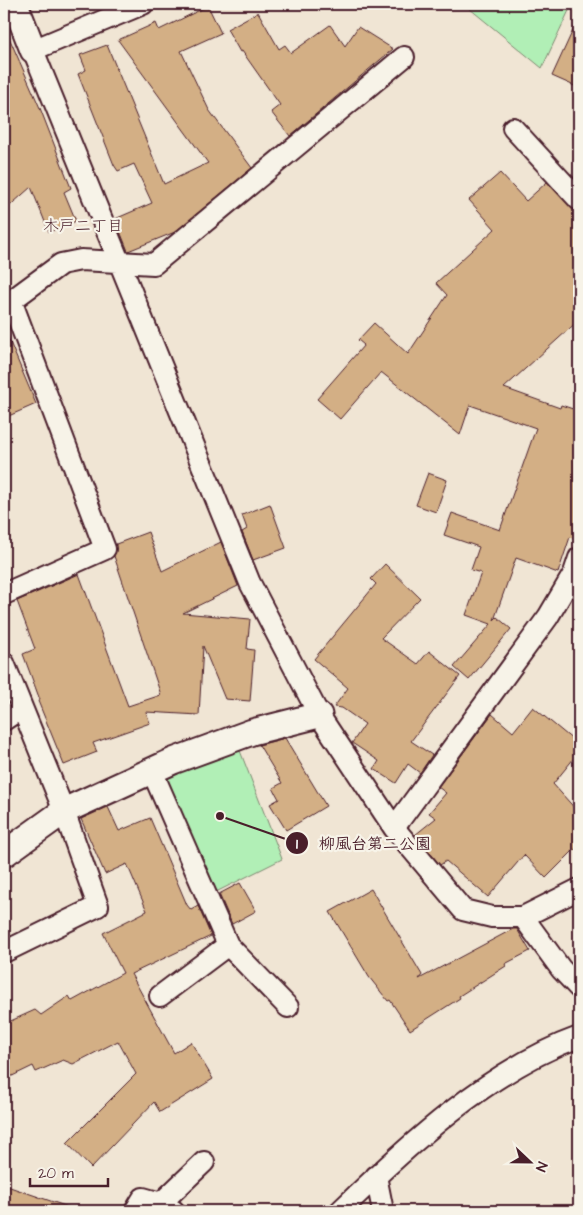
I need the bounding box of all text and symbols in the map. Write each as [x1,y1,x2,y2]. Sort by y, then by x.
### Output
district label: 木戸二丁目 [43,215,123,237]
callout: 柳風台第二公園 [284,828,441,859]
text: 柳風台第二公園 [319,833,431,855]
text: 1 [296,834,298,855]
north arrow [506,1138,556,1188]
scale bar [30,1155,108,1187]
text: N [530,1159,552,1175]
text: 20 m [38,1163,74,1184]

